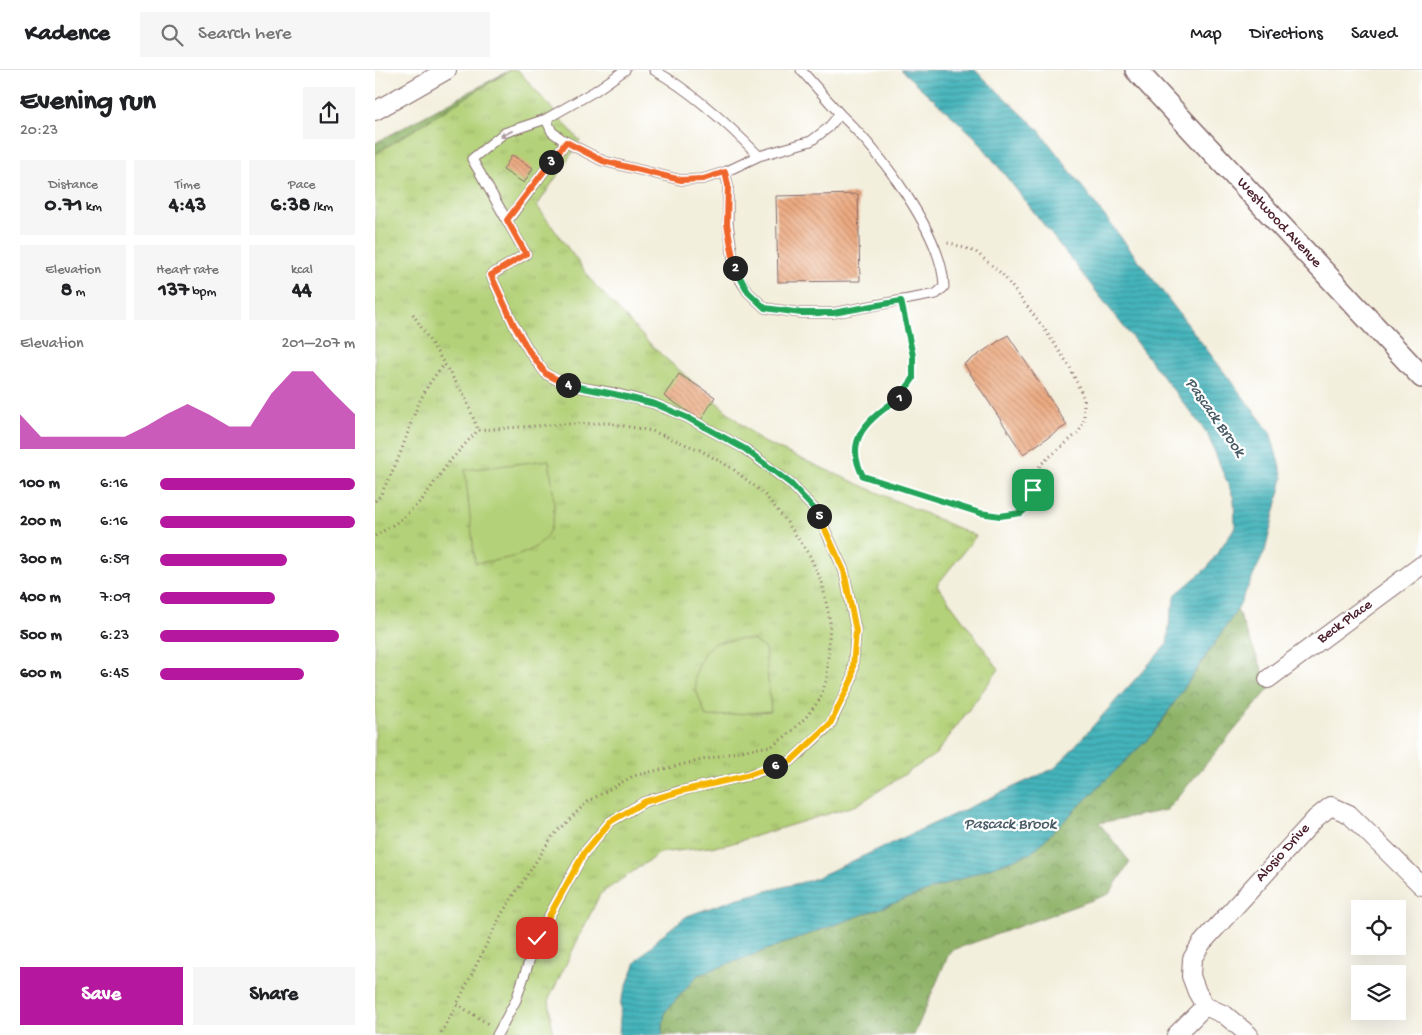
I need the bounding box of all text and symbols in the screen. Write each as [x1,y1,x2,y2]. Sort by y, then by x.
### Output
search box [140,12,490,57]
text: Kadence [25,20,110,49]
icon: search [158,21,186,49]
text: Search here [198,23,292,46]
text: Map [1190,24,1222,45]
text: Directions [1250,24,1323,45]
text: Saved [1351,24,1397,45]
text: Evening run [20,86,156,119]
button: share [303,87,355,139]
text: 20:23 [20,122,58,141]
one-way arrow [499,130,513,138]
pin: 3 [539,150,563,174]
text: 3 [548,154,555,171]
street label: Westwood Avenue [1233,174,1326,272]
text: Distance [48,177,98,194]
text: Time [175,177,200,194]
text: Pace [288,177,316,194]
text: 0.71 [44,194,82,219]
text: 4:43 [169,194,206,219]
text: 6:38 [271,194,310,219]
text: km [82,199,102,216]
text: /km [310,199,333,216]
pin: 2 [723,256,747,280]
text: 2 [732,260,739,277]
text: Elevation [45,262,101,279]
text: Heart rate [156,262,219,279]
text: kcal [291,262,313,279]
text: 8 [61,279,72,304]
text: 137 [159,279,189,304]
text: 44 [292,279,312,304]
text: m [72,284,86,301]
text: bpm [189,284,216,301]
text: Elevation [20,335,84,354]
text: 201–207 m [281,335,355,354]
pin: 4 [555,372,581,398]
water label: Pascack Brook [1180,375,1249,463]
text: 4 [565,377,572,394]
pin: 1 [887,386,911,410]
text: 1 [897,390,902,407]
pin [1012,469,1054,511]
text: 100 m [20,475,60,494]
text: 6:16 [100,475,128,494]
icon: arrive [1019,476,1047,504]
pin: 5 [807,504,831,528]
text: 5 [816,508,823,525]
text: 200 m [20,513,61,532]
text: 6:16 [100,513,128,532]
text: 300 m [20,551,62,570]
text: 6:59 [100,551,130,570]
text: 400 m [20,589,61,608]
text: 7:09 [100,589,130,608]
street label: Beck Place [1313,596,1376,649]
text: 500 m [20,627,62,646]
text: 6:23 [100,627,129,646]
text: 600 m [20,665,61,684]
text: 6:45 [100,665,129,684]
pin: 6 [763,754,787,778]
text: 6 [772,758,779,775]
water label: Pascack Brook [964,816,1058,835]
street label: Alosio Drive [1252,820,1314,886]
map controls [1351,900,1406,1020]
button: locate [1351,900,1406,955]
pin [516,917,558,959]
icon: check [523,924,551,952]
button: layers [1351,965,1406,1020]
button: Save [20,967,183,1025]
button: Share [193,967,355,1025]

